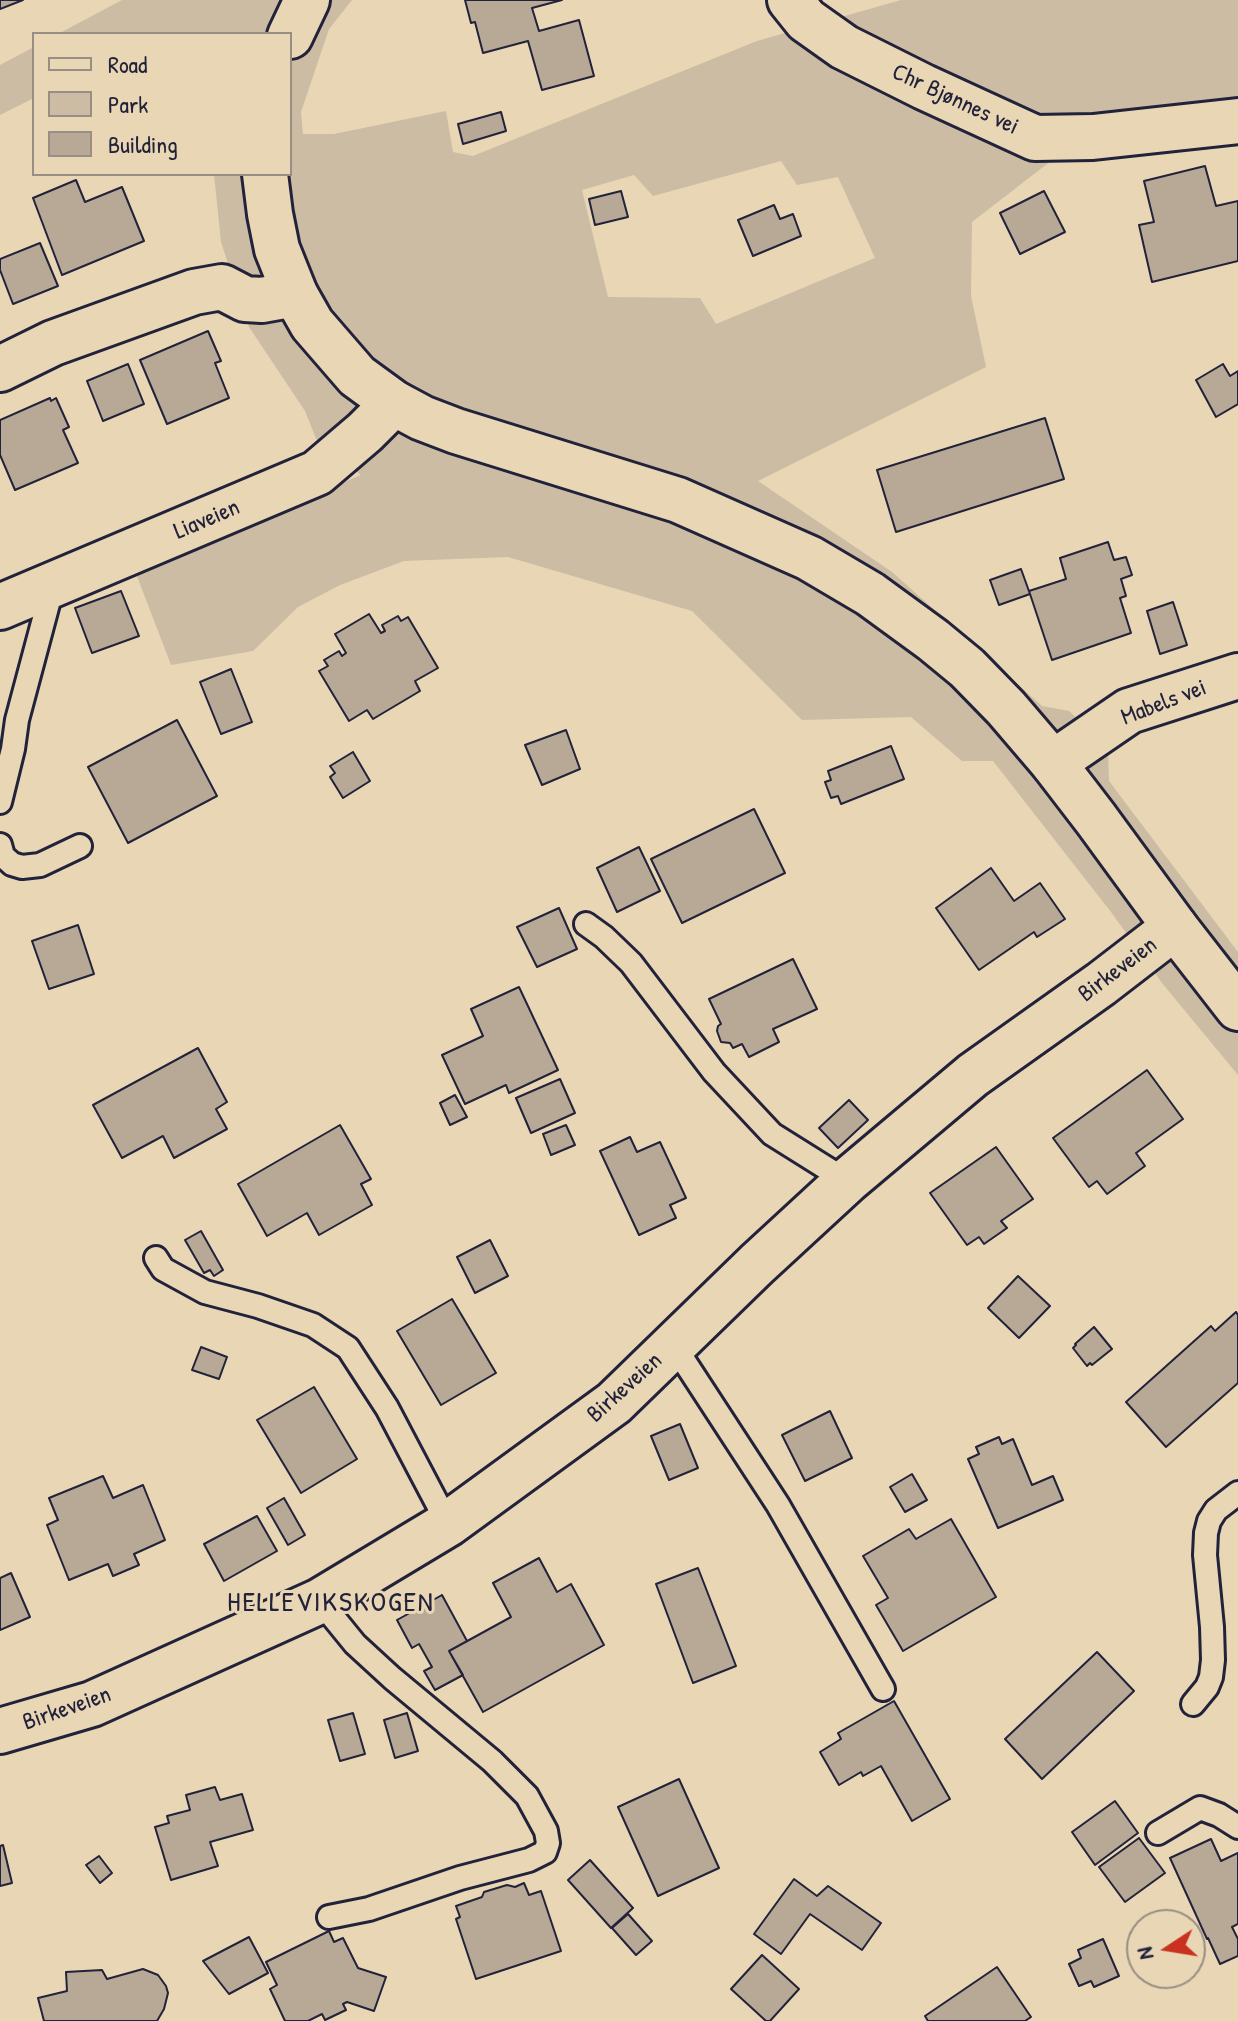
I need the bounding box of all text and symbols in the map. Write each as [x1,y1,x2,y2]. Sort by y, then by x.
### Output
legend [32,32,292,176]
text: Road [108,48,147,80]
street label: Chr Bjønnes vei [887,58,1023,142]
text: Park [108,88,148,120]
text: Building [108,128,178,160]
street label: Liaveien [170,493,244,547]
street label: Mabels vei [1117,674,1211,732]
street label: Birkeveien [1073,931,1163,1009]
street label: Birkeveien [581,1347,669,1429]
district label: HELLEVIKSKOGEN [227,1587,435,1621]
street label: Birkeveien [19,1681,115,1737]
north arrow [1126,1909,1206,1989]
text: N [1129,1945,1160,1962]

